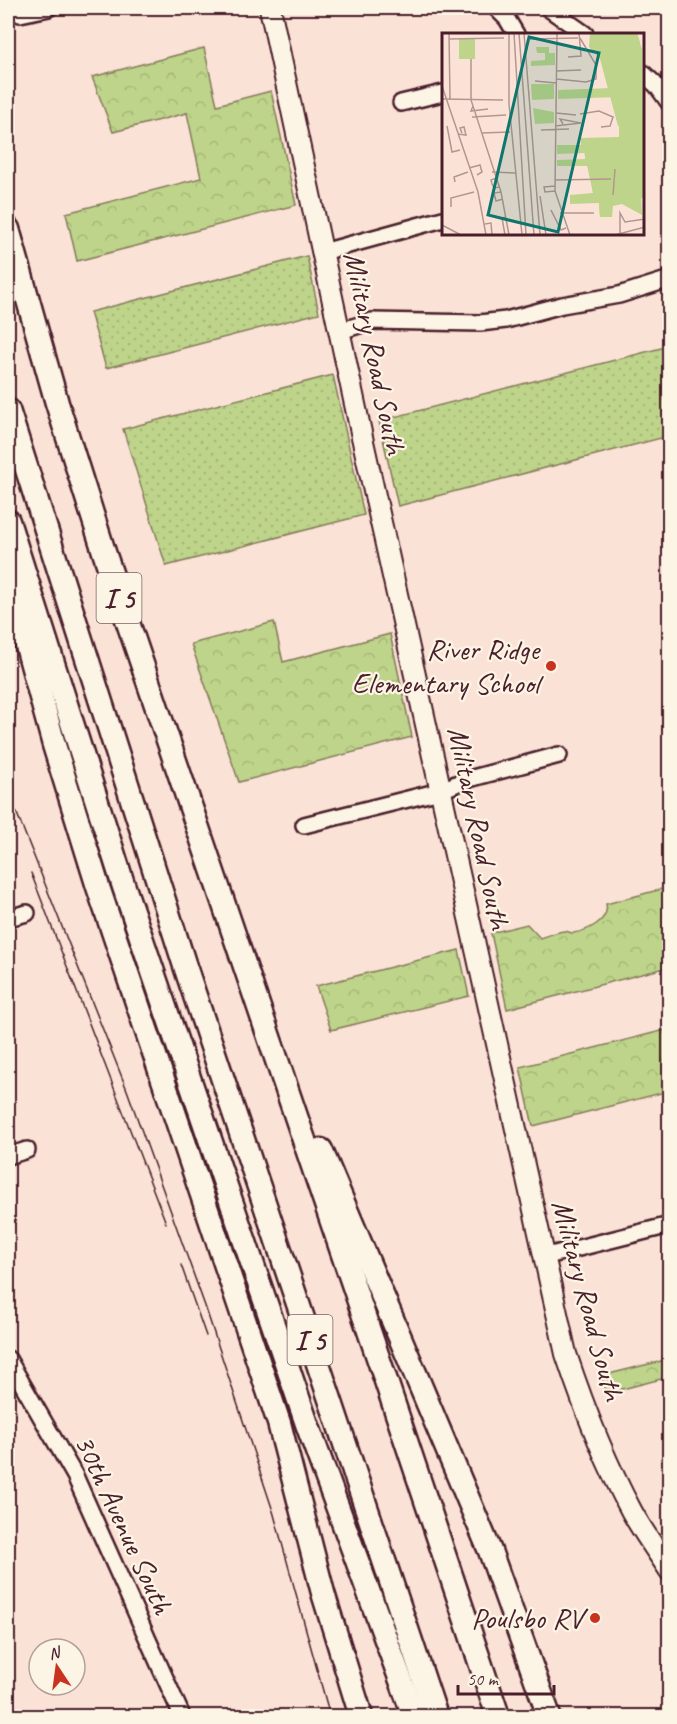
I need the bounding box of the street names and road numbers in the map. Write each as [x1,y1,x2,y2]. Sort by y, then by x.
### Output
street label: Military Road South [335,248,415,460]
road number: I 5 [96,573,142,623]
street label: Military Road South [439,723,519,935]
street label: Military Road South [543,1195,634,1407]
road number: I 5 [288,1315,332,1365]
street label: 30th Avenue South [66,1428,183,1621]

